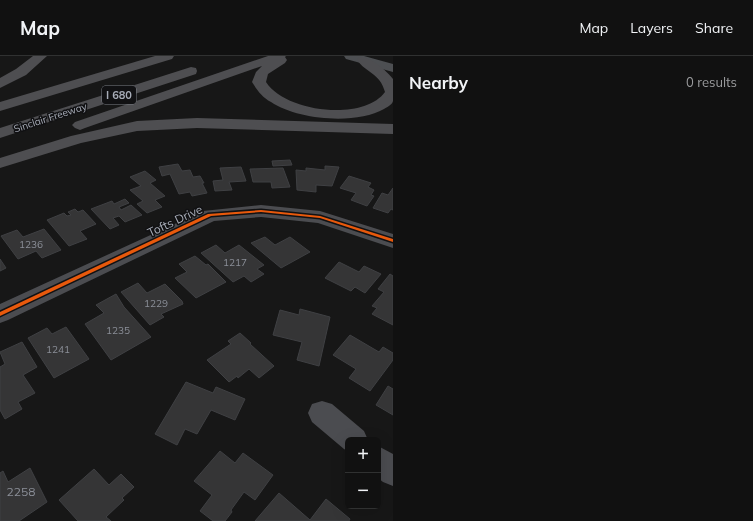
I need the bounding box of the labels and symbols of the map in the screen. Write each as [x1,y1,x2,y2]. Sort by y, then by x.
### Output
road number: I 680 [102,86,136,104]
street label: Sinclair Freeway [12,99,89,135]
street label: Tofts Drive [145,201,205,240]
house number: 1236 [19,238,43,251]
house number: 1217 [223,256,247,269]
house number: 1229 [144,297,168,310]
house number: 1235 [106,324,130,337]
house number: 1241 [46,343,70,356]
house number: 2258 [7,484,35,499]

